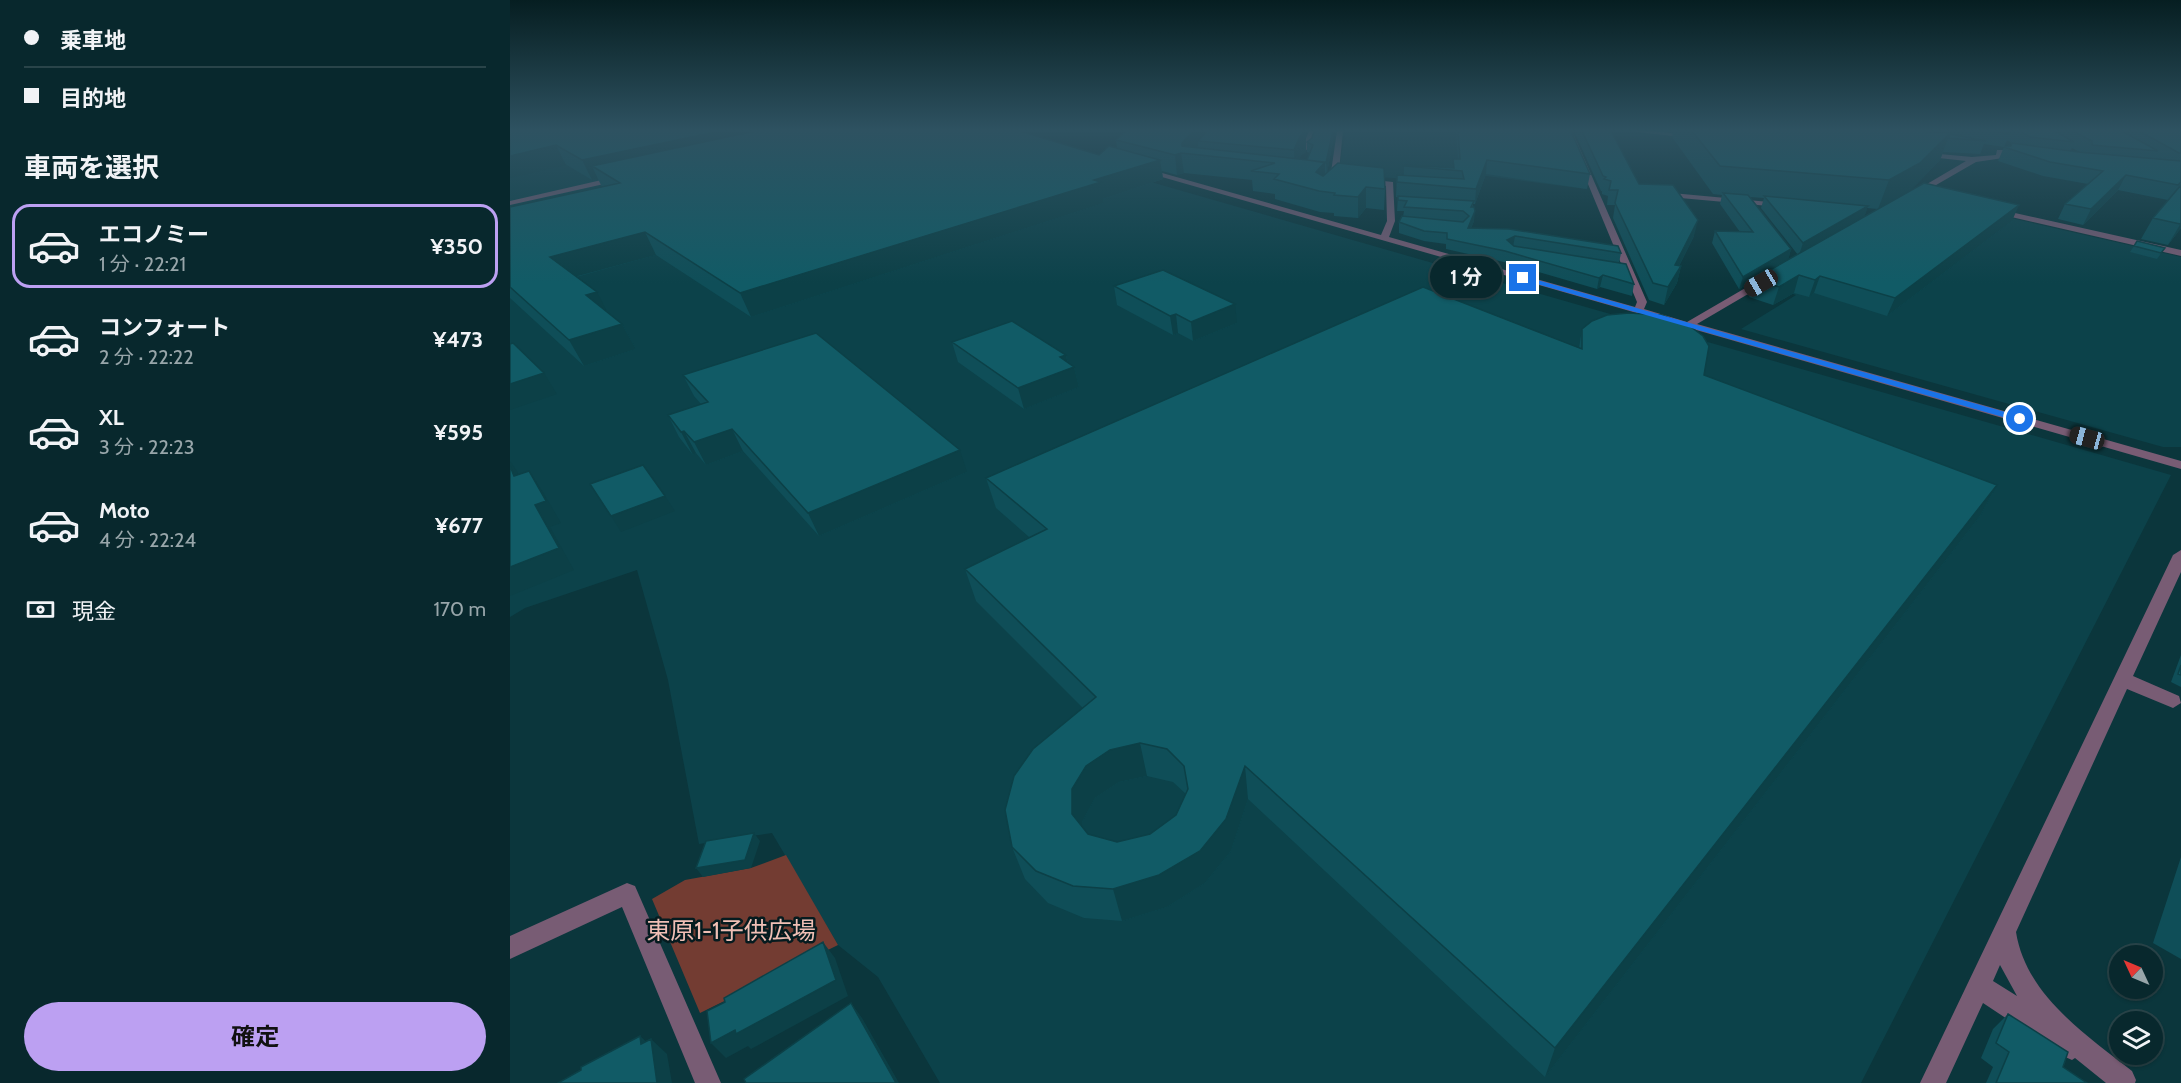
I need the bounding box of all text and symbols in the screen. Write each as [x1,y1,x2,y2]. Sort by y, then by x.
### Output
text: 乗車地 [60,27,126,54]
text: 目的地 [60,85,126,112]
text: 車両を選択 [24,151,159,184]
icon: car [27,219,81,273]
text: エコノミー [99,221,209,248]
text: ¥350 [431,233,483,260]
text: 1 分 · 22:21 [99,252,186,276]
callout: 1 分 [1430,257,1502,299]
route end [1509,264,1536,291]
text: 1 分 [1450,265,1482,289]
car [1741,266,1781,300]
icon: car [27,312,81,366]
text: コンフォート [99,314,230,341]
text: ¥473 [433,326,483,353]
text: 2 分 · 22:22 [99,345,194,369]
text: XL [99,404,124,431]
icon: car [27,405,81,459]
route start [2006,405,2033,432]
text: ¥595 [434,419,483,446]
car [2067,425,2107,451]
text: 3 分 · 22:23 [99,435,195,459]
text: Moto [99,497,150,524]
icon: car [27,498,81,552]
text: ¥677 [435,512,483,539]
text: 4 分 · 22:24 [99,528,196,552]
icon: cash [24,593,57,626]
text: 170 m [434,597,486,621]
text: 現金 [72,598,116,625]
park label: 東原1-1子供広場 [646,916,816,945]
north arrow [2109,945,2163,999]
map controls [2109,945,2163,1065]
button: 確定 [24,1002,486,1071]
button: layers [2109,1011,2163,1065]

